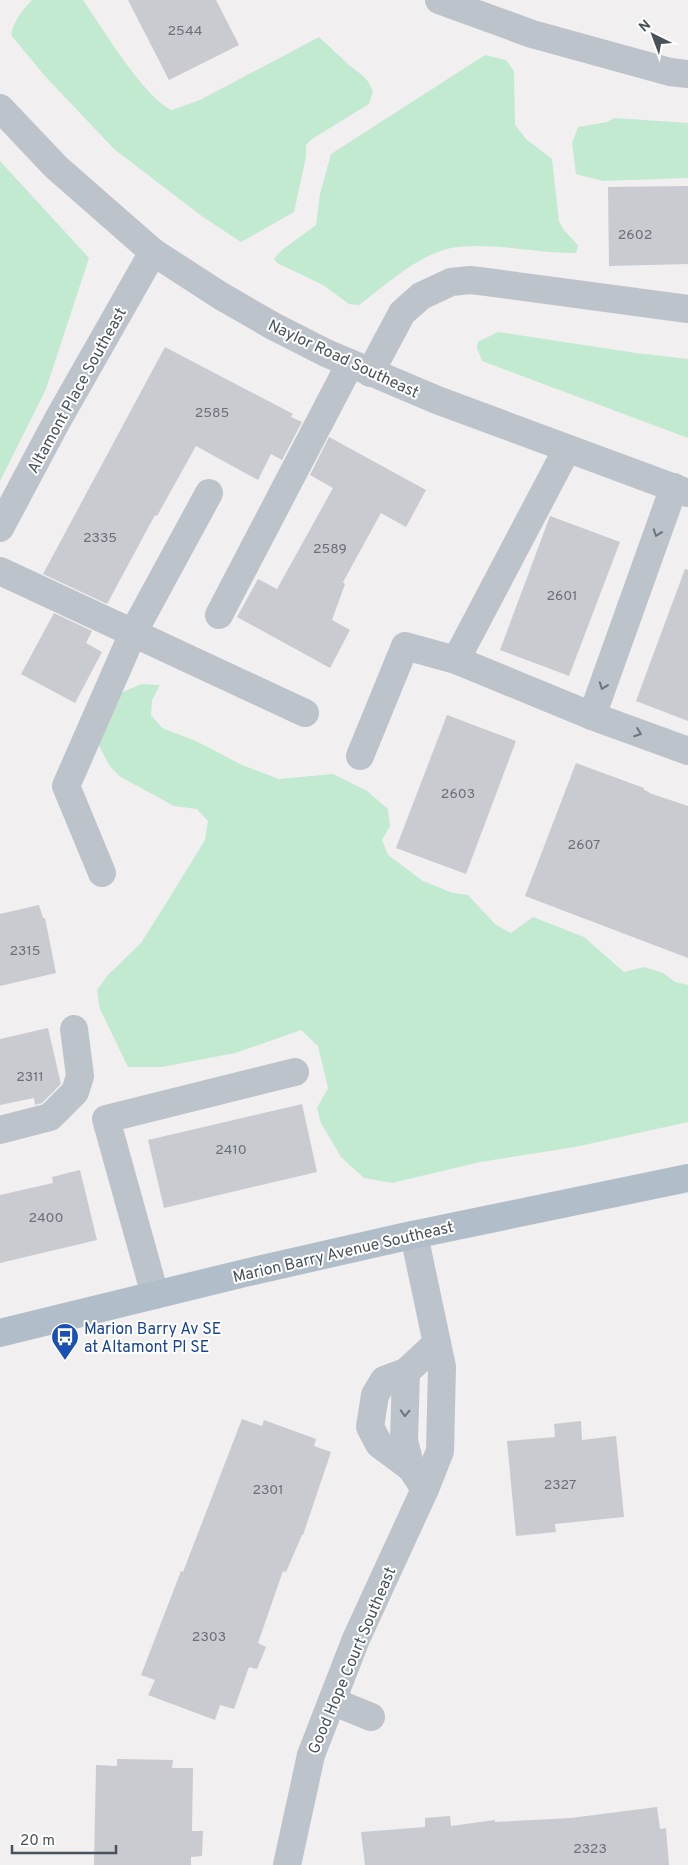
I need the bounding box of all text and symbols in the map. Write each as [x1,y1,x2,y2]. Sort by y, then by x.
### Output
north arrow [628,10,678,60]
text: N [636,17,655,36]
house number: 2544 [168,23,202,40]
house number: 2602 [618,227,652,244]
street label: Altamont Place Southeast [24,304,132,477]
street label: Naylor Road Southeast [265,316,422,404]
house number: 2585 [195,405,229,422]
one-way arrow [653,528,663,537]
house number: 2335 [83,530,117,547]
house number: 2589 [313,541,347,558]
house number: 2601 [546,588,578,605]
one-way arrow [599,681,609,690]
one-way arrow [633,727,642,737]
house number: 2603 [441,786,475,803]
house number: 2607 [568,837,600,854]
house number: 2315 [10,943,40,960]
house number: 2311 [16,1069,44,1086]
house number: 2410 [215,1142,247,1159]
house number: 2400 [29,1210,64,1227]
street label: Marion Barry Avenue Southeast [231,1218,456,1288]
place label: Marion Barry Av SE at Altamont Pl SE [84,1320,221,1358]
bus stop icon: Marion Barry Av SE at Altamont Pl SE [50,1322,80,1361]
one-way arrow [399,1409,410,1417]
house number: 2327 [544,1477,576,1494]
house number: 2301 [252,1482,284,1499]
street label: Good Hope Court Southeast [304,1564,401,1757]
house number: 2303 [192,1629,226,1646]
scale bar [12,1822,116,1854]
text: 20 m [20,1832,55,1851]
house number: 2323 [573,1841,607,1858]

